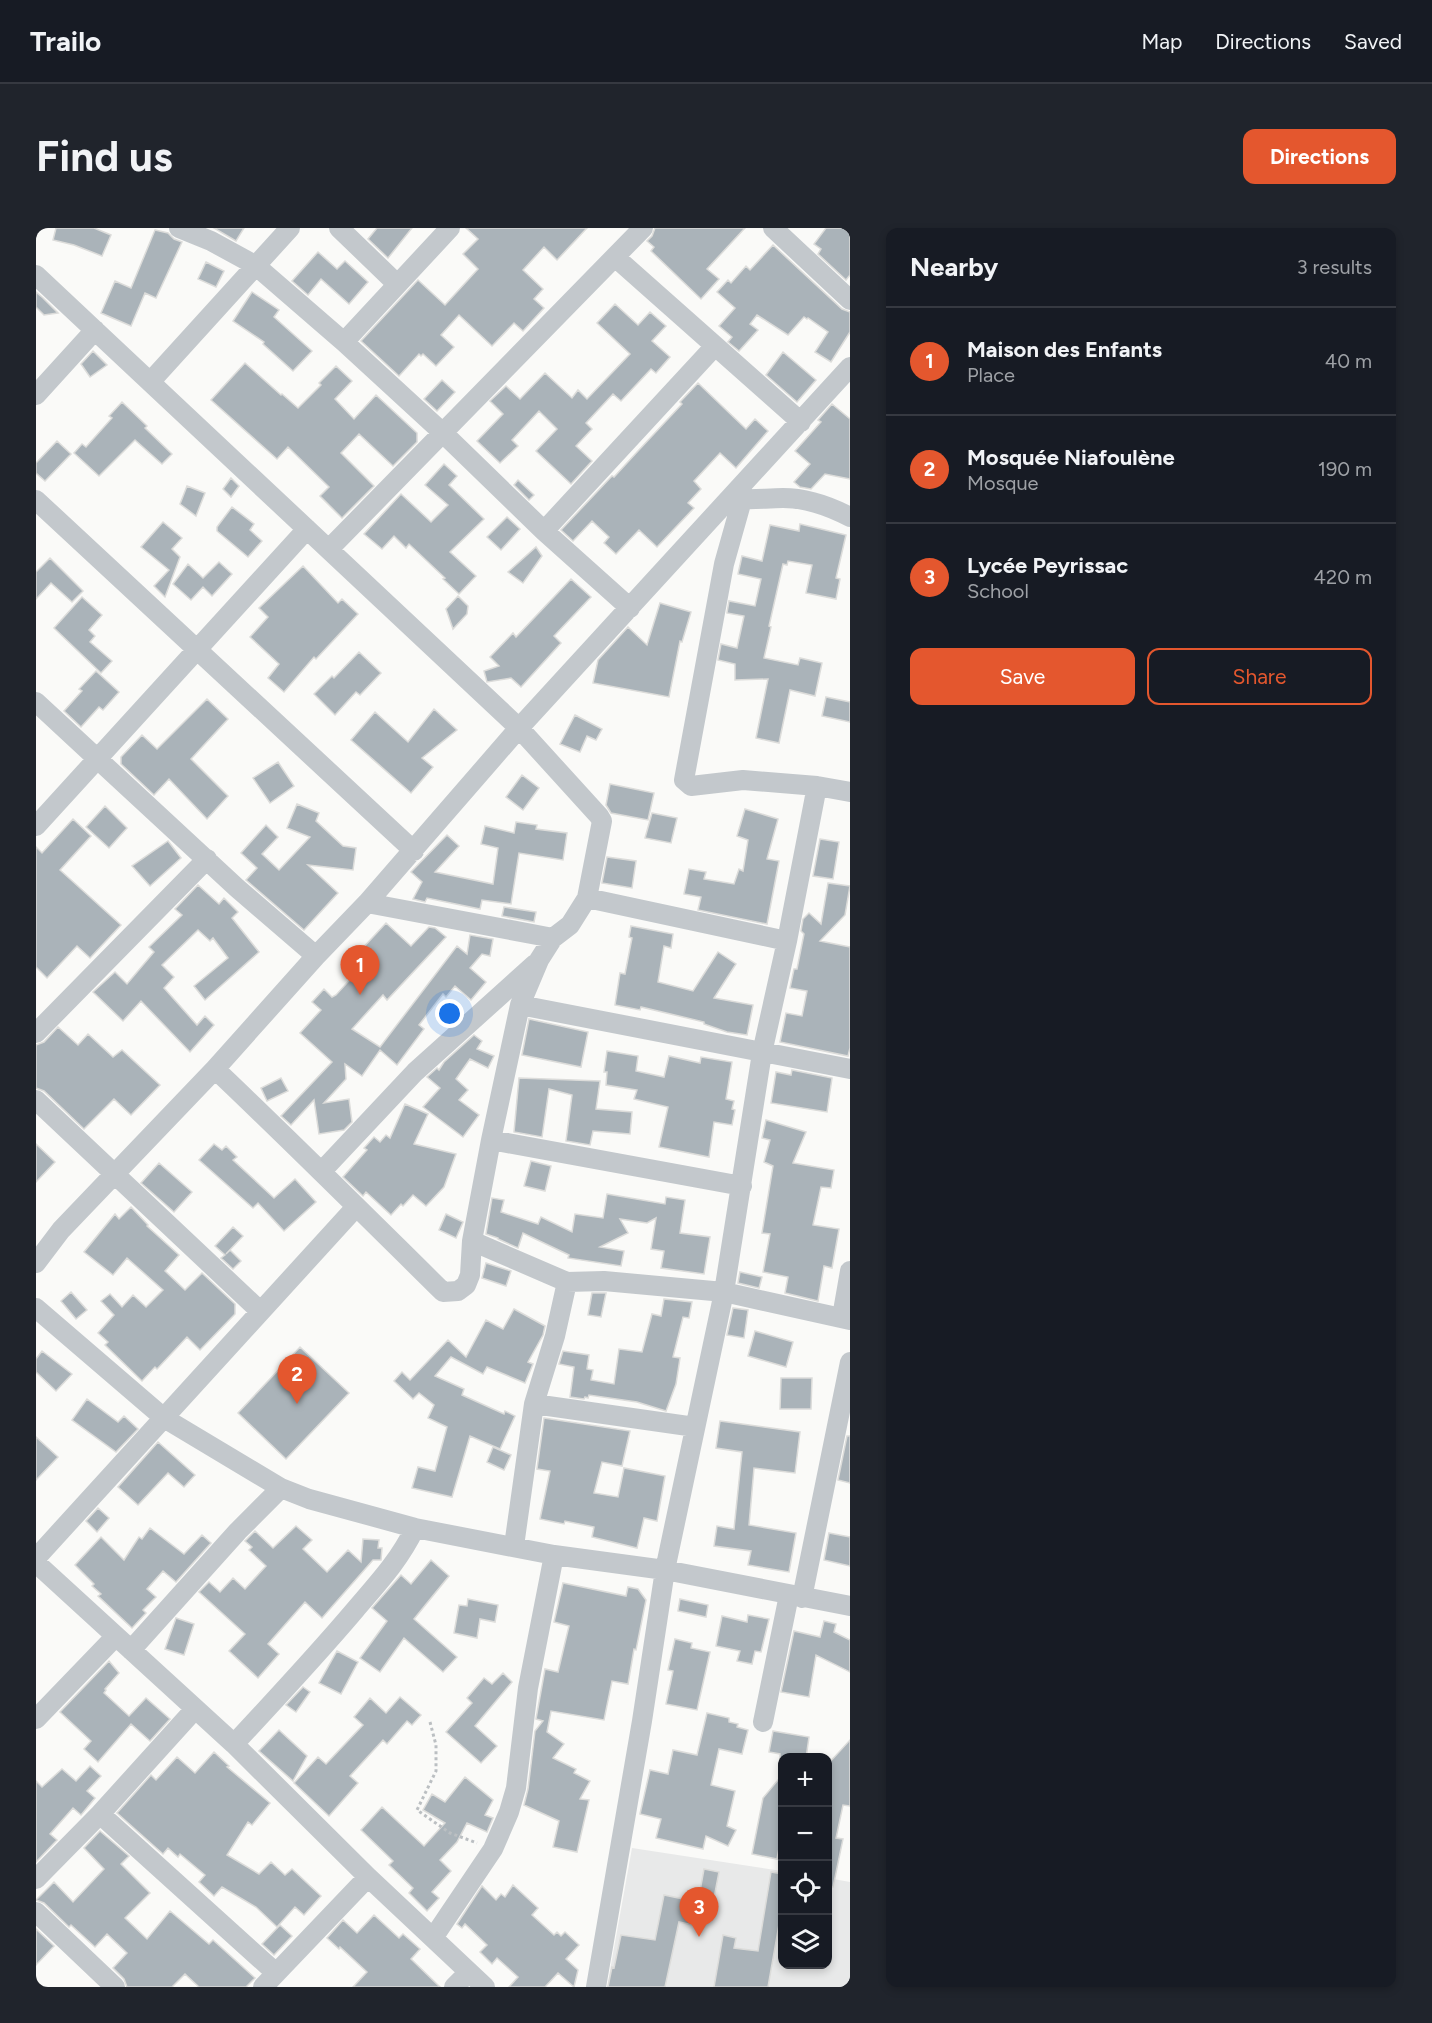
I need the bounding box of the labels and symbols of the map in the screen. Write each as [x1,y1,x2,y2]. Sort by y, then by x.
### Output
pin: 1 [340,946,380,995]
your location [435,999,464,1028]
pin: 2 [278,1354,316,1404]
pin: 3 [680,1888,718,1937]

